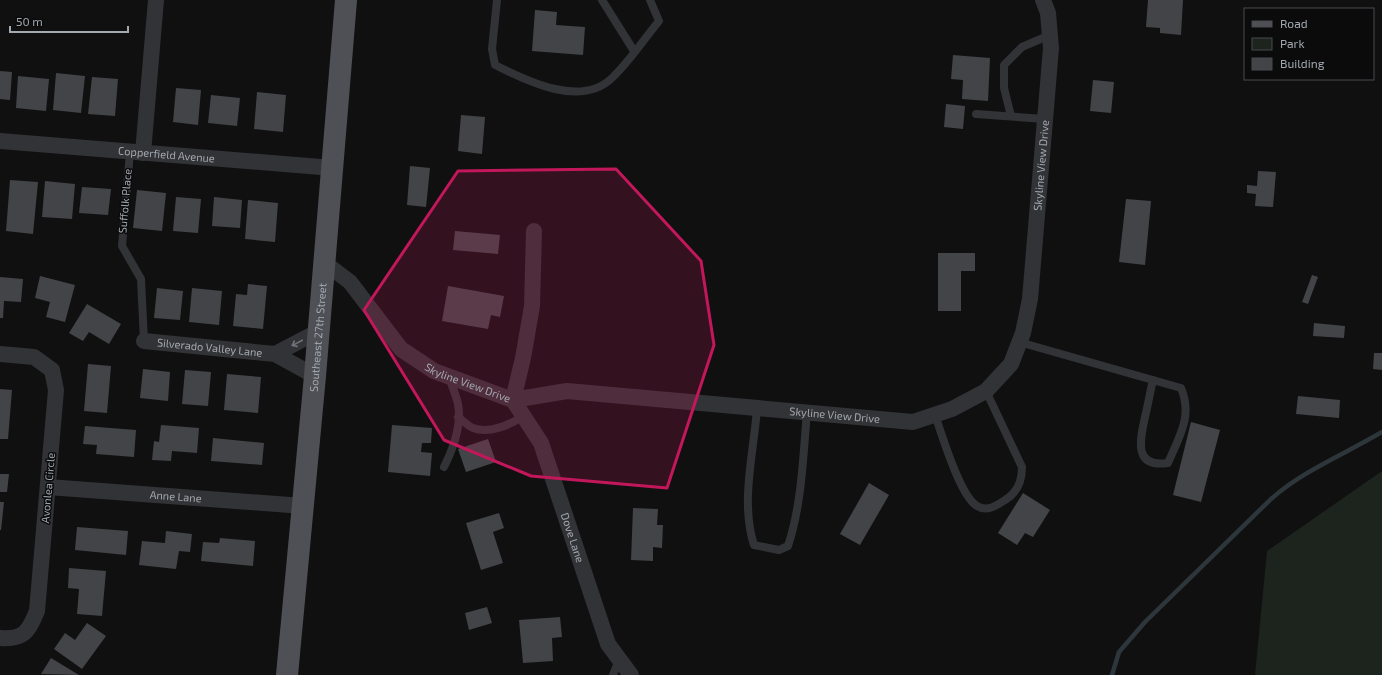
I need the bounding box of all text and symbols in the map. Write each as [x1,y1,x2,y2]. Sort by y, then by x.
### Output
scale bar [10,8,128,34]
legend [1244,8,1374,80]
text: 50 m [16,14,43,28]
text: Road [1280,16,1308,30]
text: Park [1280,36,1305,50]
text: Building [1280,56,1325,70]
street label: Skyline View Drive [1030,119,1051,211]
street label: Copperfield Avenue [118,144,215,164]
street label: Suffolk Place [115,168,134,234]
street label: Southeast 27th Street [307,283,329,392]
street label: Silverado Valley Lane [156,335,263,359]
one-way arrow [291,339,303,347]
street label: Skyline View Drive [423,360,513,405]
street label: Skyline View Drive [789,404,881,425]
street label: Avonlea Circle [38,452,57,524]
street label: Anne Lane [149,488,202,504]
street label: Dove Lane [559,511,587,564]

